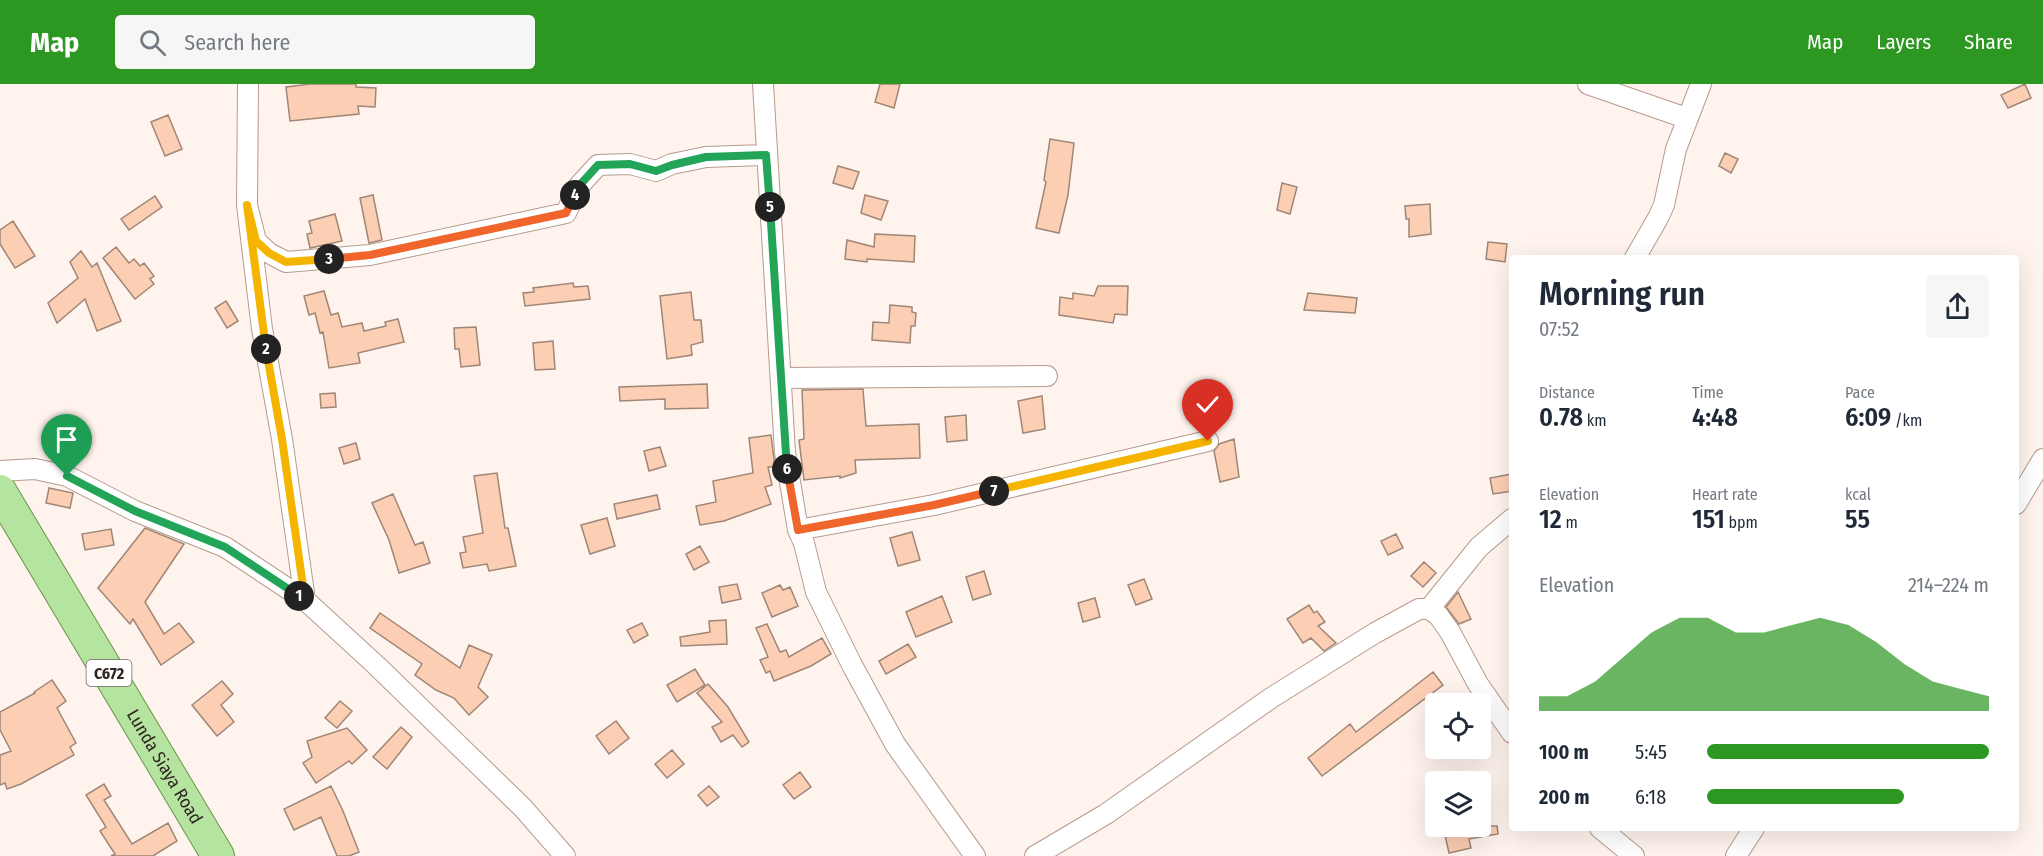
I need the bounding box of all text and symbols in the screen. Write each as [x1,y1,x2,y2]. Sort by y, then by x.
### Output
search box [115,15,535,69]
text: Map [30,26,79,59]
icon: search [136,26,169,59]
text: Search here [184,29,290,56]
text: Map [1807,29,1843,55]
text: Layers [1876,29,1931,55]
text: Share [1964,29,2013,55]
pin: 4 [560,180,590,210]
text: 4 [571,185,579,204]
pin: 5 [755,192,785,222]
text: 5 [766,197,774,216]
pin: 3 [314,244,344,274]
text: 3 [325,249,333,268]
text: Morning run [1539,274,1705,314]
button: share [1926,275,1989,338]
text: 07:52 [1539,317,1579,341]
pin: 2 [251,334,281,364]
text: 2 [262,339,270,358]
pin [1182,379,1233,441]
text: Distance [1539,383,1595,402]
text: Time [1692,383,1724,402]
text: Pace [1845,383,1875,402]
icon: check [1191,388,1224,421]
text: 0.78 [1539,402,1583,433]
text: 4:48 [1692,402,1738,433]
text: 6:09 [1845,402,1891,433]
text: km [1583,411,1607,430]
text: /km [1891,411,1922,430]
pin [41,414,92,476]
icon: arrive [50,423,83,456]
pin: 6 [772,454,802,484]
text: 6 [783,459,791,478]
pin: 7 [979,476,1009,506]
text: 7 [991,481,997,500]
text: Elevation [1539,485,1599,504]
text: Heart rate [1692,485,1758,504]
text: kcal [1845,485,1871,504]
text: 12 [1539,504,1562,535]
text: 151 [1692,504,1725,535]
text: 55 [1845,504,1870,535]
text: m [1562,513,1578,532]
text: bpm [1725,513,1758,532]
text: Elevation [1539,573,1614,597]
text: 214–224 m [1908,573,1989,597]
pin: 1 [284,581,314,611]
text: 1 [296,586,302,605]
road number: C672 [86,660,132,686]
map controls [1425,693,1491,837]
button: locate [1425,693,1491,759]
street label: Lunda Siaya Road [122,705,207,828]
text: 100 m [1539,740,1589,764]
text: 5:45 [1635,740,1667,764]
button: layers [1425,771,1491,837]
text: 200 m [1539,785,1590,809]
text: 6:18 [1635,785,1666,809]

